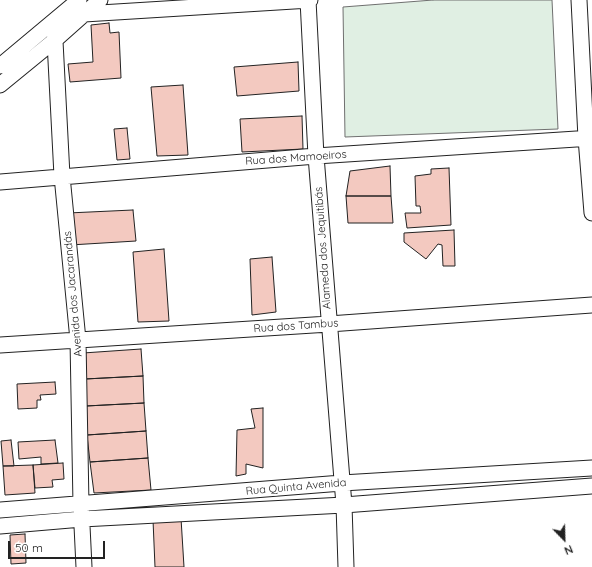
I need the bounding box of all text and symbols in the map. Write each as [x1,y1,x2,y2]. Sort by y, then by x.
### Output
street label: Rua dos Mamoeiros [245,148,347,168]
street label: Alameda dos Jequitibás [312,186,334,310]
street label: Avenida dos Jacarandás [61,231,85,357]
street label: Rua dos Tambus [253,316,339,336]
street label: Rua Quinta Avenida [245,476,347,498]
north arrow [544,519,584,559]
scale bar [10,533,107,559]
text: 50 m [15,540,43,555]
text: N [562,542,575,558]

